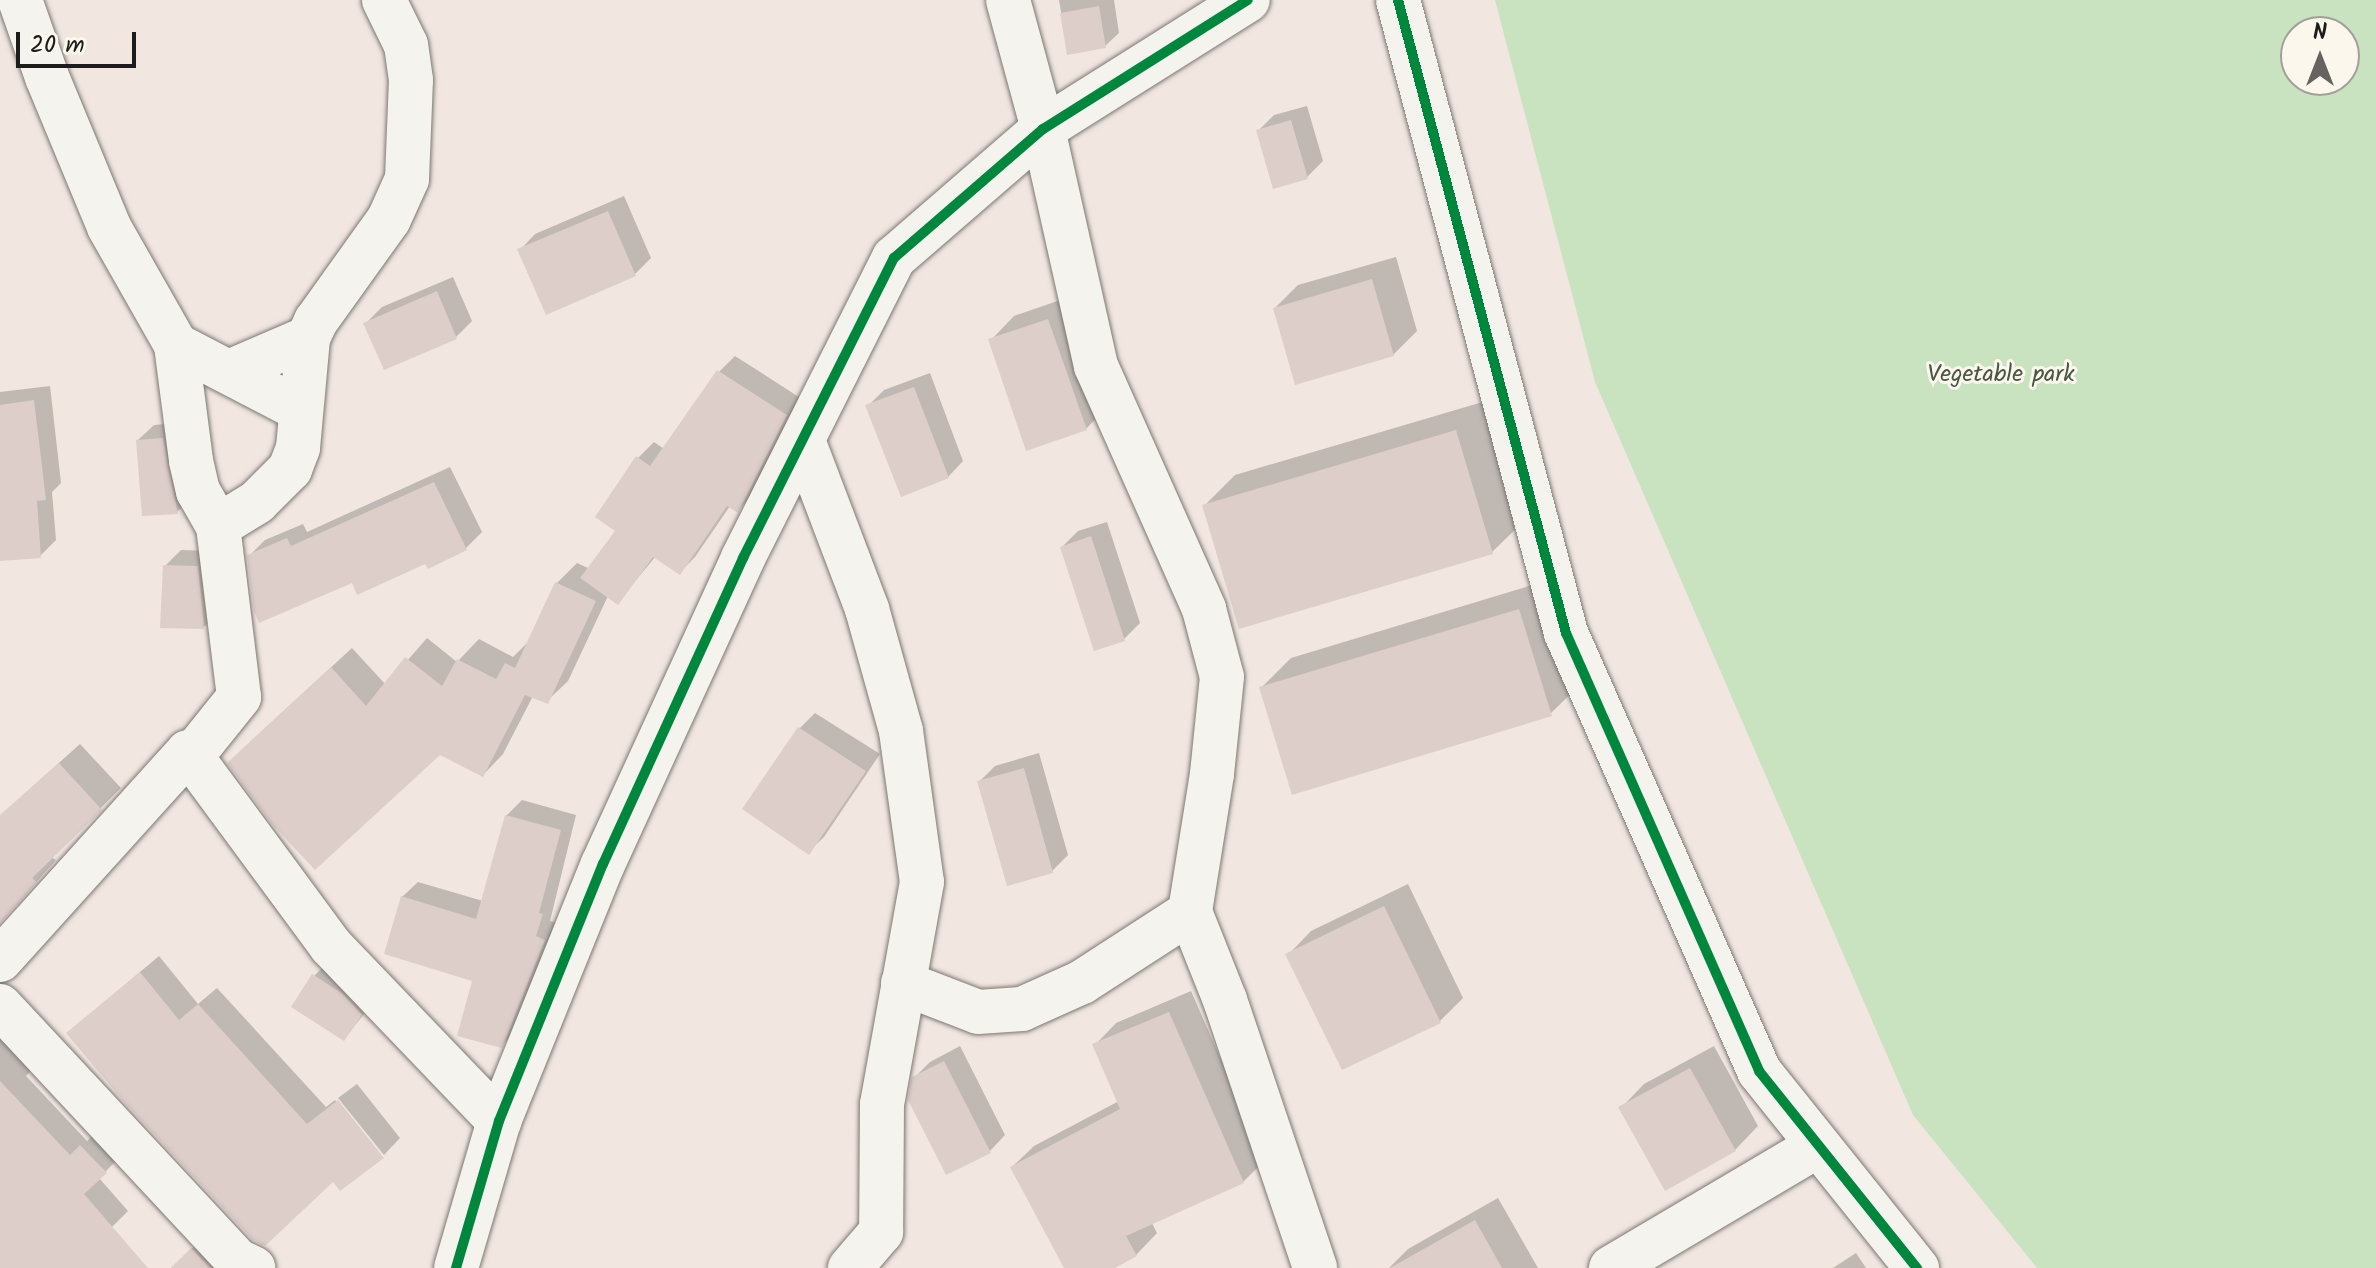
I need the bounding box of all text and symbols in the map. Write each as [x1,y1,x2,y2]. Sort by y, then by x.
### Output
scale bar [20,16,140,66]
north arrow [2280,16,2360,96]
text: N [2313,16,2327,51]
text: 20 m [30,26,85,65]
park label: Vegetable park [1927,361,2075,389]

